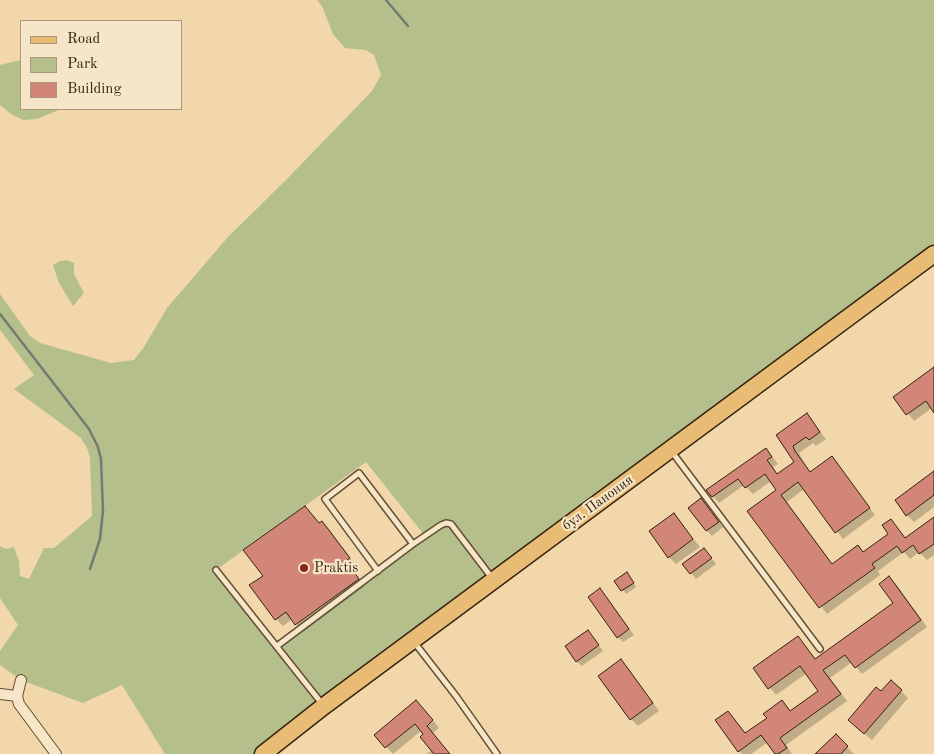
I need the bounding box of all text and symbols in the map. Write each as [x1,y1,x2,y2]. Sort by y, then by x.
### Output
legend [20,20,182,110]
text: Road [67,32,100,47]
text: Park [67,57,98,72]
text: Building [67,82,122,97]
street label: бул. Панония [559,472,637,534]
place label: Praktis [314,560,358,576]
marker: Praktis [298,562,310,574]

